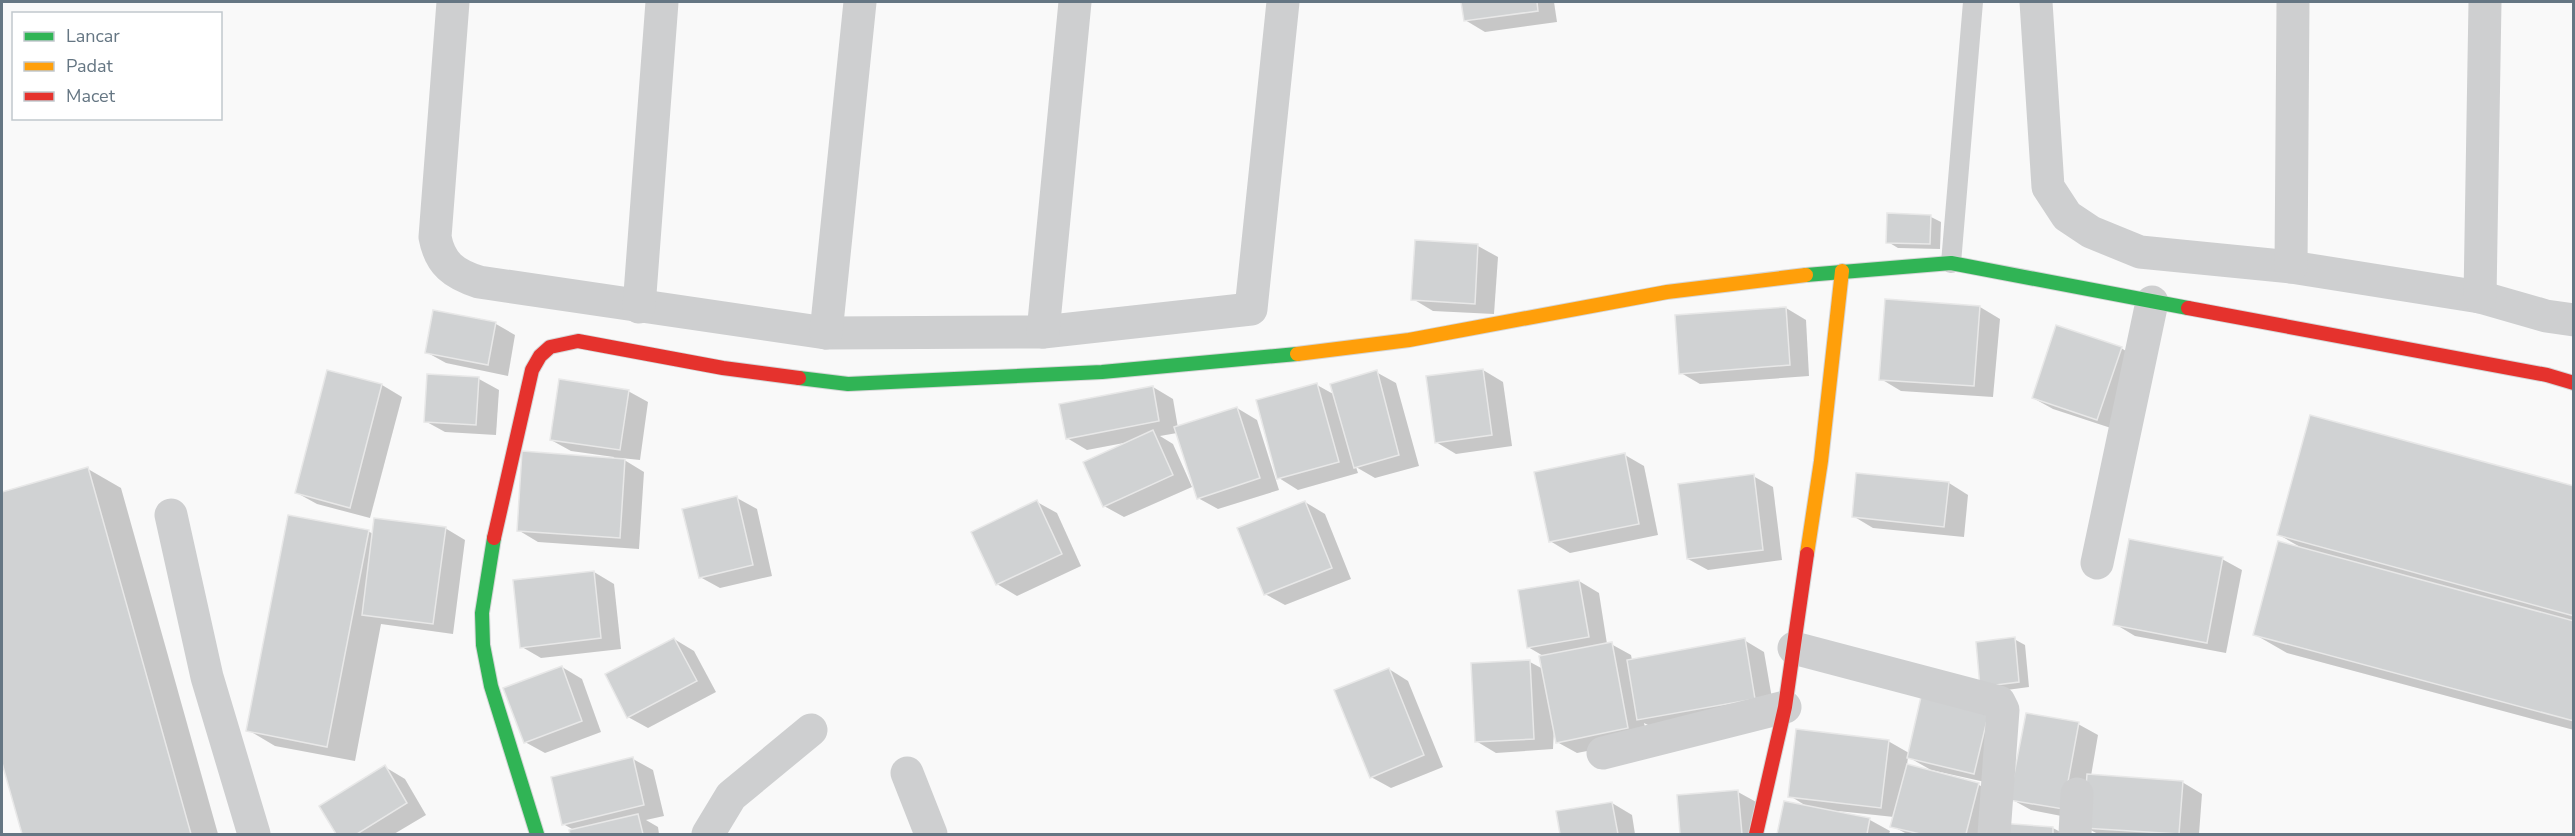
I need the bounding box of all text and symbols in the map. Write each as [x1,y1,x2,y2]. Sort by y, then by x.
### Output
legend [12,12,222,120]
text: Lancar [66,24,120,48]
text: Padat [66,54,114,78]
text: Macet [66,84,116,108]

